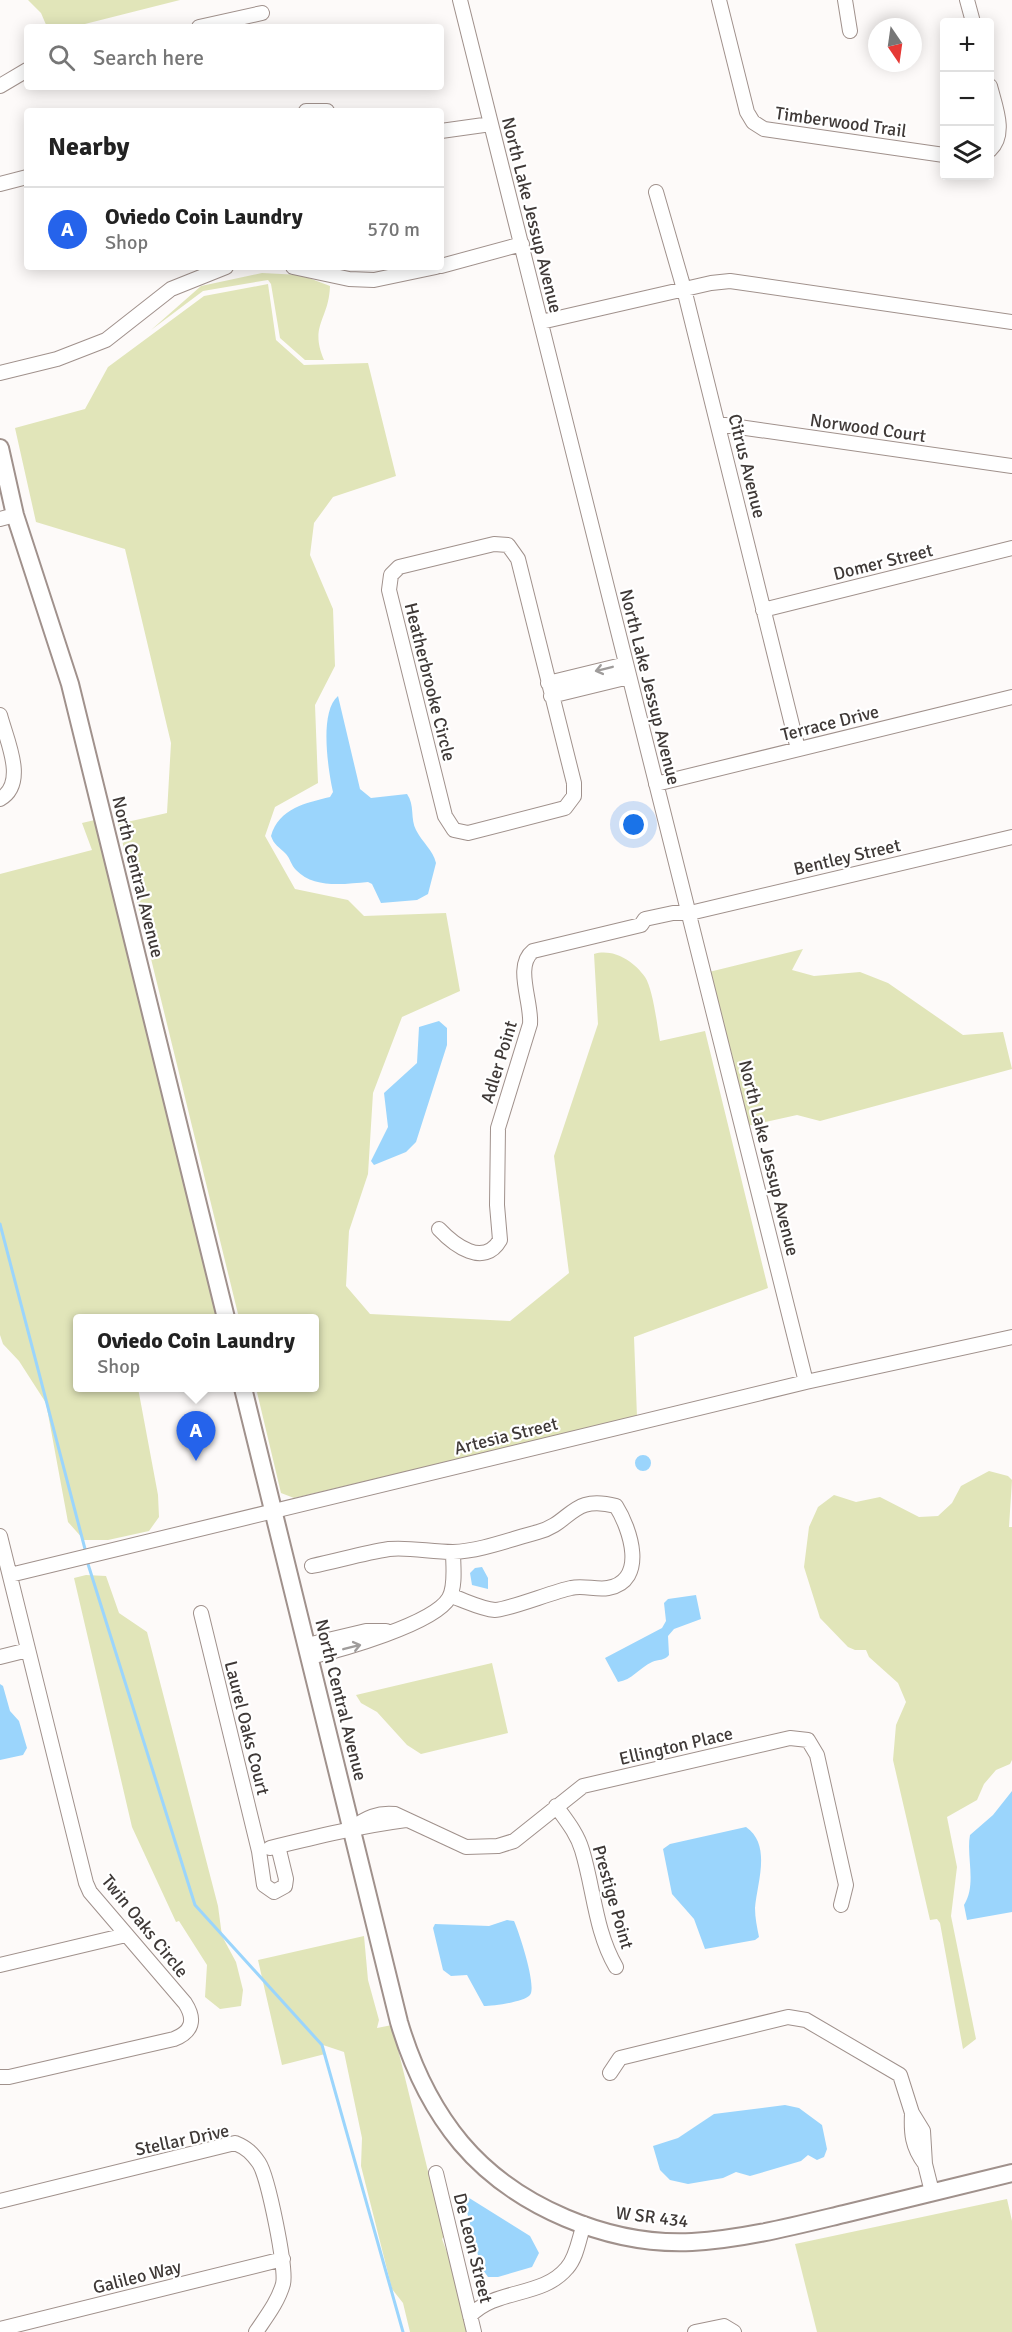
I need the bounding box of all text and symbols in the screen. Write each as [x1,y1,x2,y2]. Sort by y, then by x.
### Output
north arrow [868,18,922,72]
map controls [940,18,994,180]
button: + [940,18,994,72]
search box [24,24,444,90]
icon: search [45,41,78,74]
text: Search here [93,44,204,71]
button: − [940,72,994,126]
street label: Timberwood Trail [774,102,908,142]
street label: North Lake Jessup Avenue [497,115,567,315]
button: layers [940,126,994,180]
text: Nearby [48,131,129,163]
text: Oviedo Coin Laundry [105,203,303,230]
text: A [61,217,74,242]
text: 570 m [367,217,420,242]
text: Shop [105,230,148,255]
street label: Norwood Court [809,409,927,447]
street label: Citrus Avenue [723,412,771,520]
street label: Domer Street [831,539,935,585]
street label: North Lake Jessup Avenue [615,587,685,787]
street label: Heatherbrooke Circle [400,600,460,764]
one-way arrow [595,663,614,675]
street label: Terrace Drive [779,700,881,746]
street label: North Central Avenue [107,794,169,960]
your location [619,810,648,839]
street label: Bentley Street [791,834,903,880]
street label: Adler Point [476,1018,522,1106]
street label: North Lake Jessup Avenue [734,1058,804,1258]
popup [73,1314,319,1392]
text: Oviedo Coin Laundry [97,1327,295,1354]
text: Shop [97,1354,140,1379]
pin: A [176,1412,216,1461]
street label: Artesia Street [452,1413,560,1459]
street label: North Central Avenue [310,1617,372,1783]
one-way arrow [342,1640,361,1652]
street label: Laurel Oaks Court [220,1659,274,1797]
street label: Ellington Place [617,1722,735,1770]
street label: Prestige Point [588,1843,638,1951]
street label: Twin Oaks Circle [97,1870,193,1982]
street label: Stellar Drive [133,2119,231,2161]
street label: De Leon Street [449,2191,497,2305]
street label: W SR 434 [614,2202,690,2232]
street label: Galileo Way [91,2255,184,2299]

